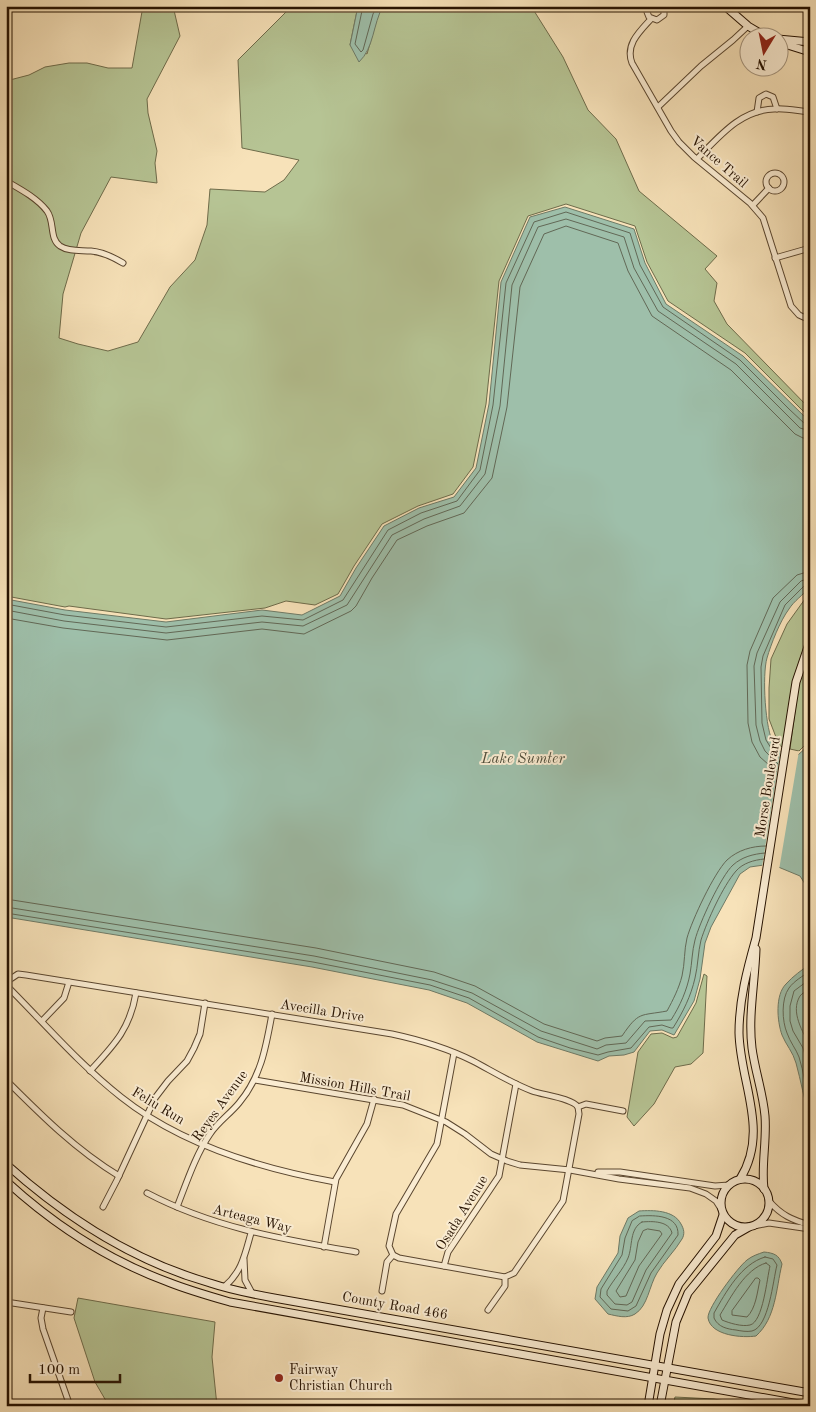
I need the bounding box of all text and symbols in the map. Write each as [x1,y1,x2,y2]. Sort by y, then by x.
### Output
north arrow [738,28,788,78]
text: N [755,56,768,72]
street label: Vance Trail [688,133,750,191]
street label: Morse Boulevard [753,735,783,839]
water label: Lake Sumter [480,752,565,767]
street label: Avecilla Drive [279,997,365,1025]
street label: Reyes Avenue [190,1068,250,1144]
street label: Mission Hills Trail [298,1070,412,1104]
street label: Feliu Run [129,1085,187,1127]
street label: Osada Avenue [433,1173,491,1253]
street label: Arteaga Way [211,1202,294,1236]
street label: County Road 466 [341,1290,449,1322]
scale bar [30,1352,120,1384]
text: 100 m [38,1363,80,1378]
place label: Fairway Christian Church [289,1363,393,1393]
marker: Fairway Christian Church [273,1372,285,1384]

